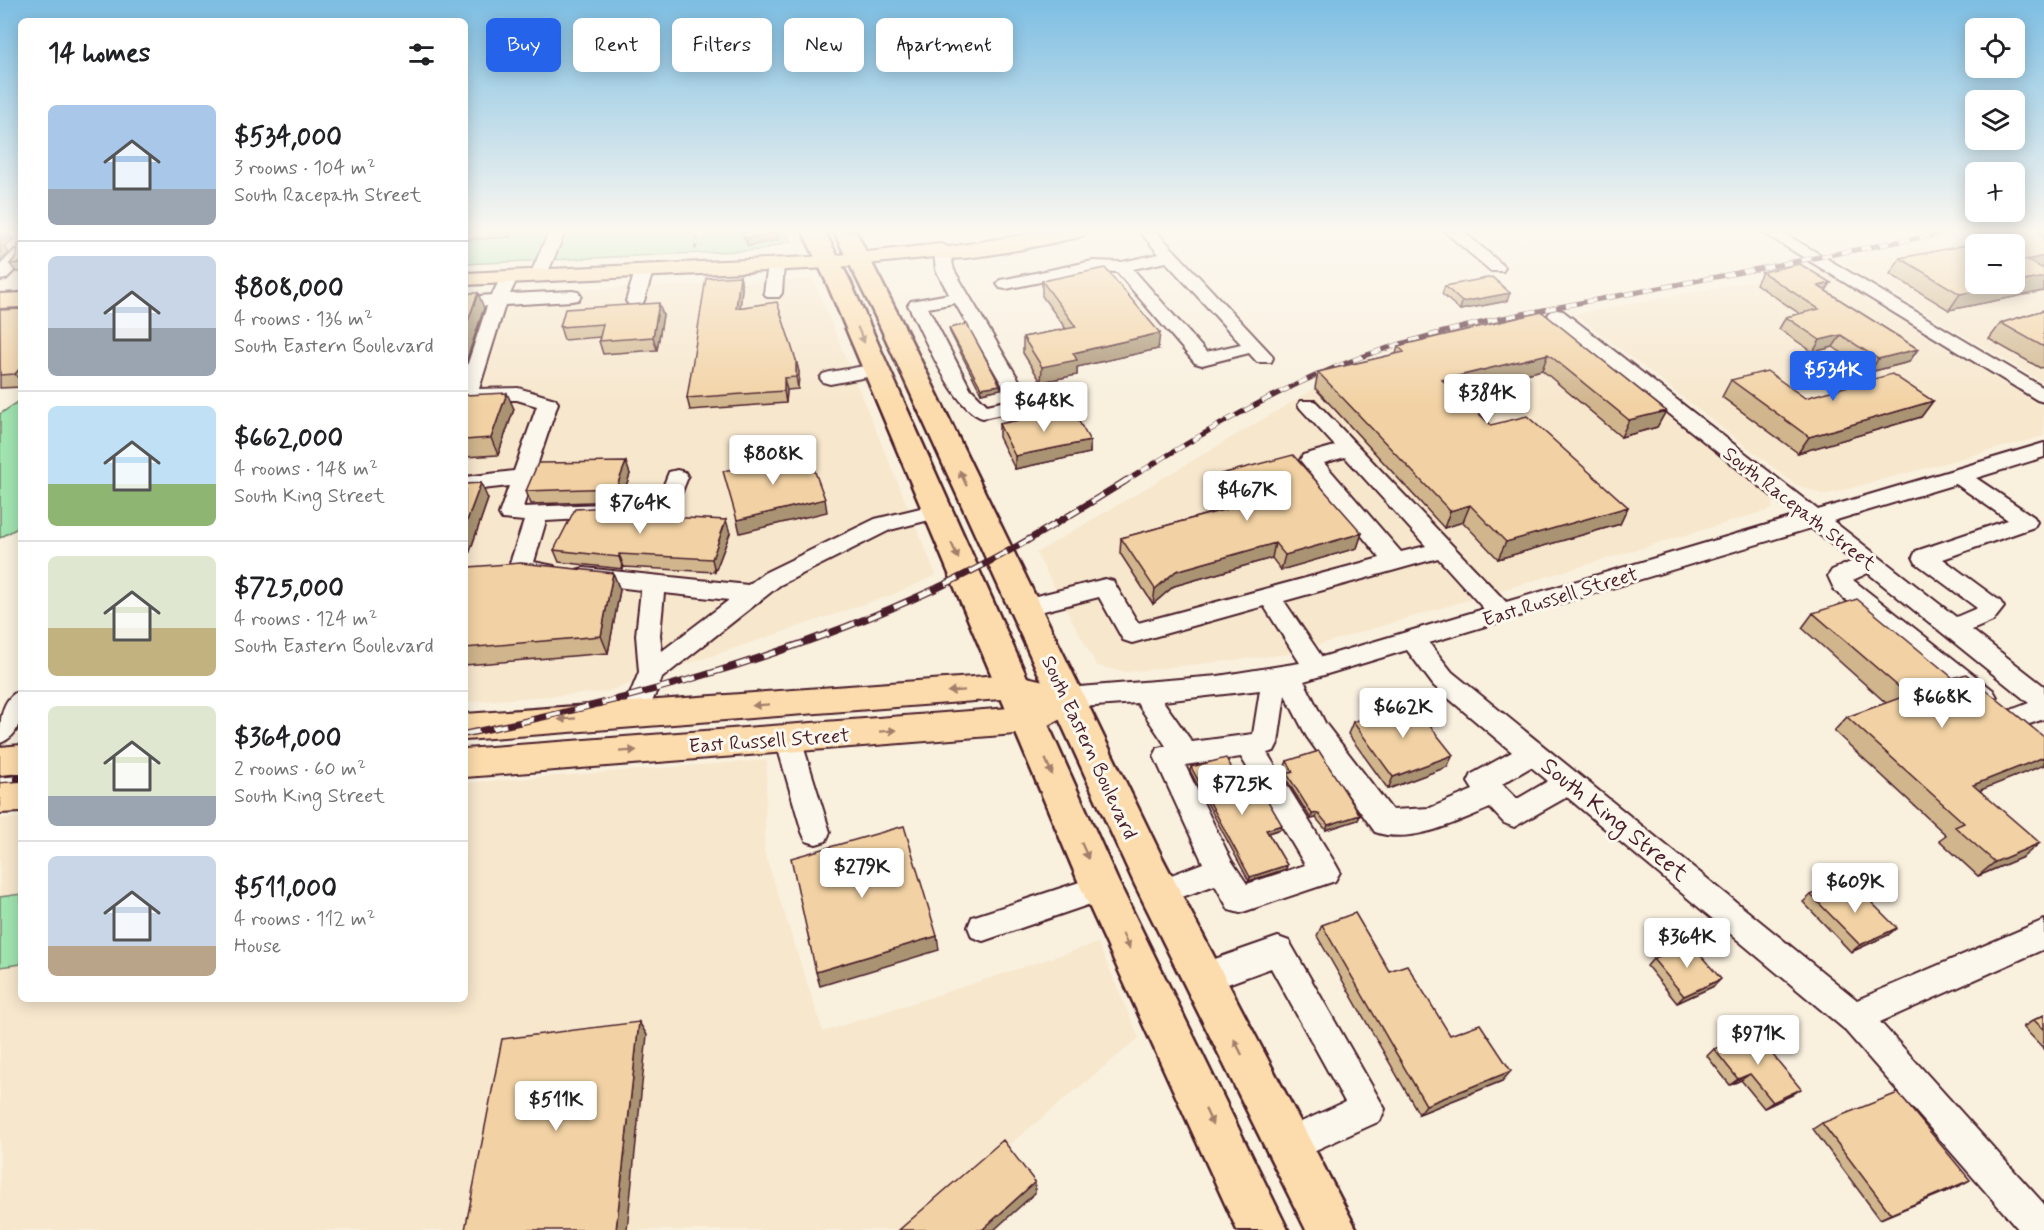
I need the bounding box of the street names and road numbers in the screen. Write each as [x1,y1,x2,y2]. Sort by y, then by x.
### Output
street label: South Racepath Street [1717,441,1881,578]
street label: East Russell Street [1479,561,1641,634]
street label: South Eastern Boulevard [1034,651,1143,844]
street label: East Russell Street [688,722,850,761]
street label: South King Street [1533,751,1694,891]

